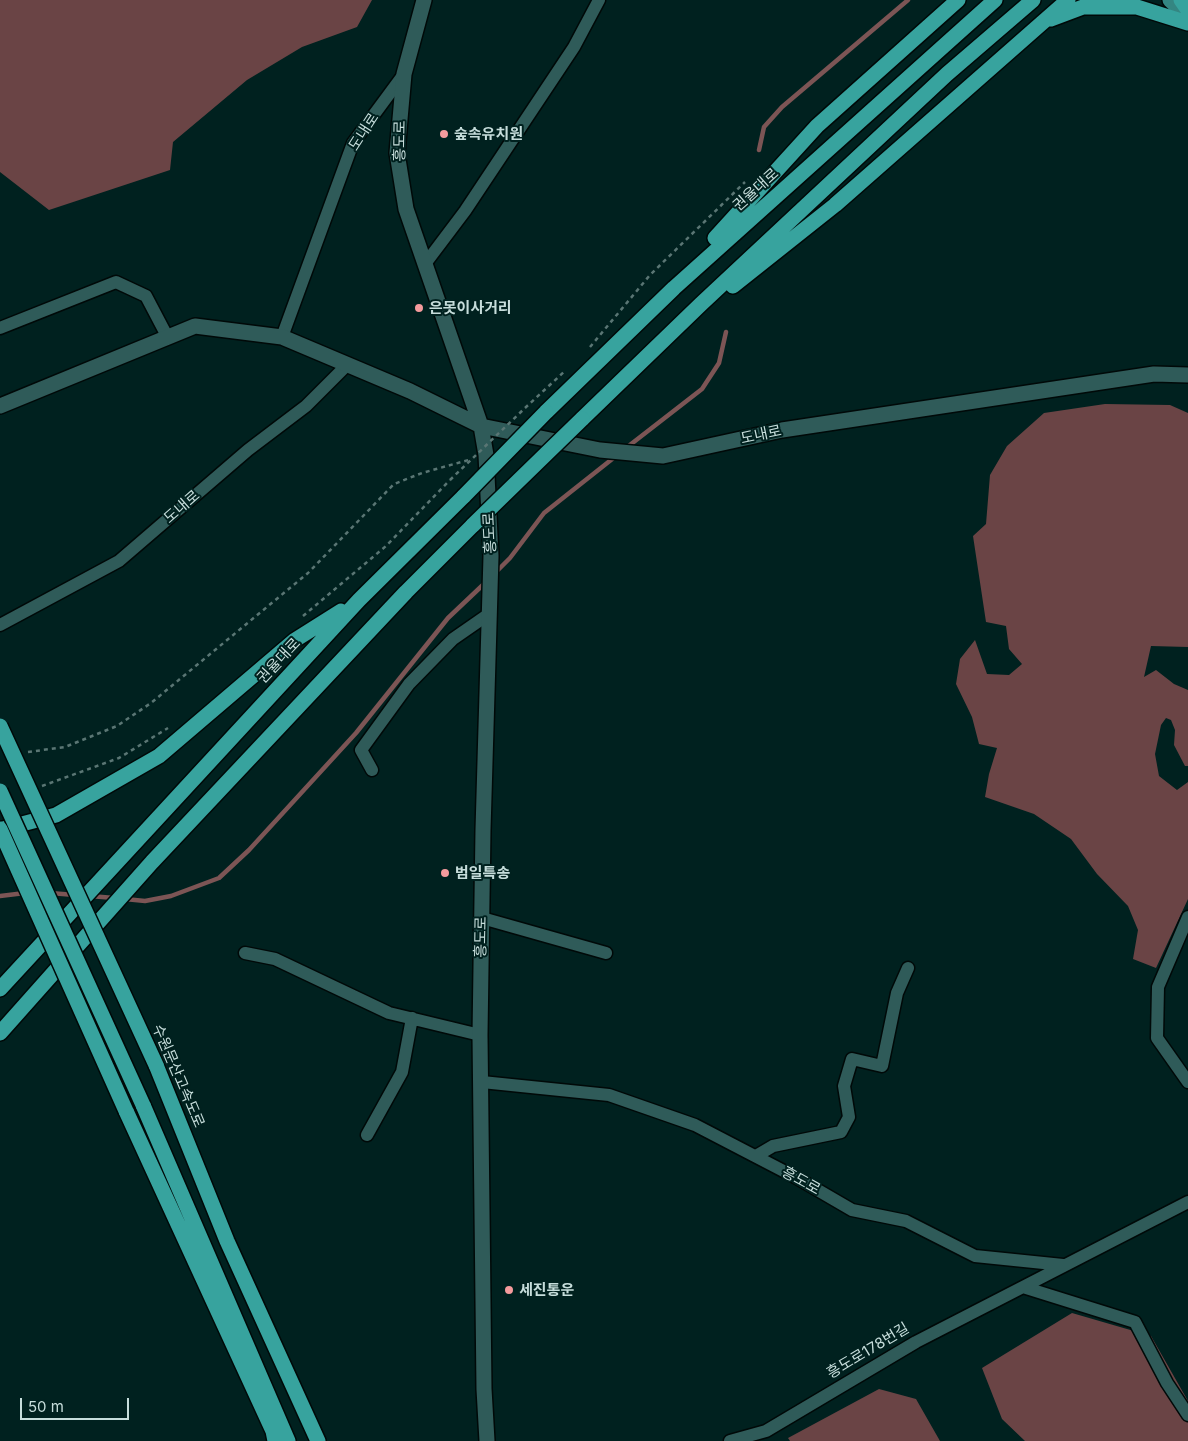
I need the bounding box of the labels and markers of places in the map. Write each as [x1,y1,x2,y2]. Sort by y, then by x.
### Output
place label: 숲속유치원 [454,125,523,143]
marker: 숲속유치원 [438,128,450,140]
place label: 은못이사거리 [429,299,512,317]
marker: 은못이사거리 [413,302,425,314]
place label: 범일특송 [455,864,510,882]
marker: 범일특송 [439,867,451,879]
place label: 세진통운 [519,1281,574,1299]
marker: 세진통운 [503,1284,515,1296]

